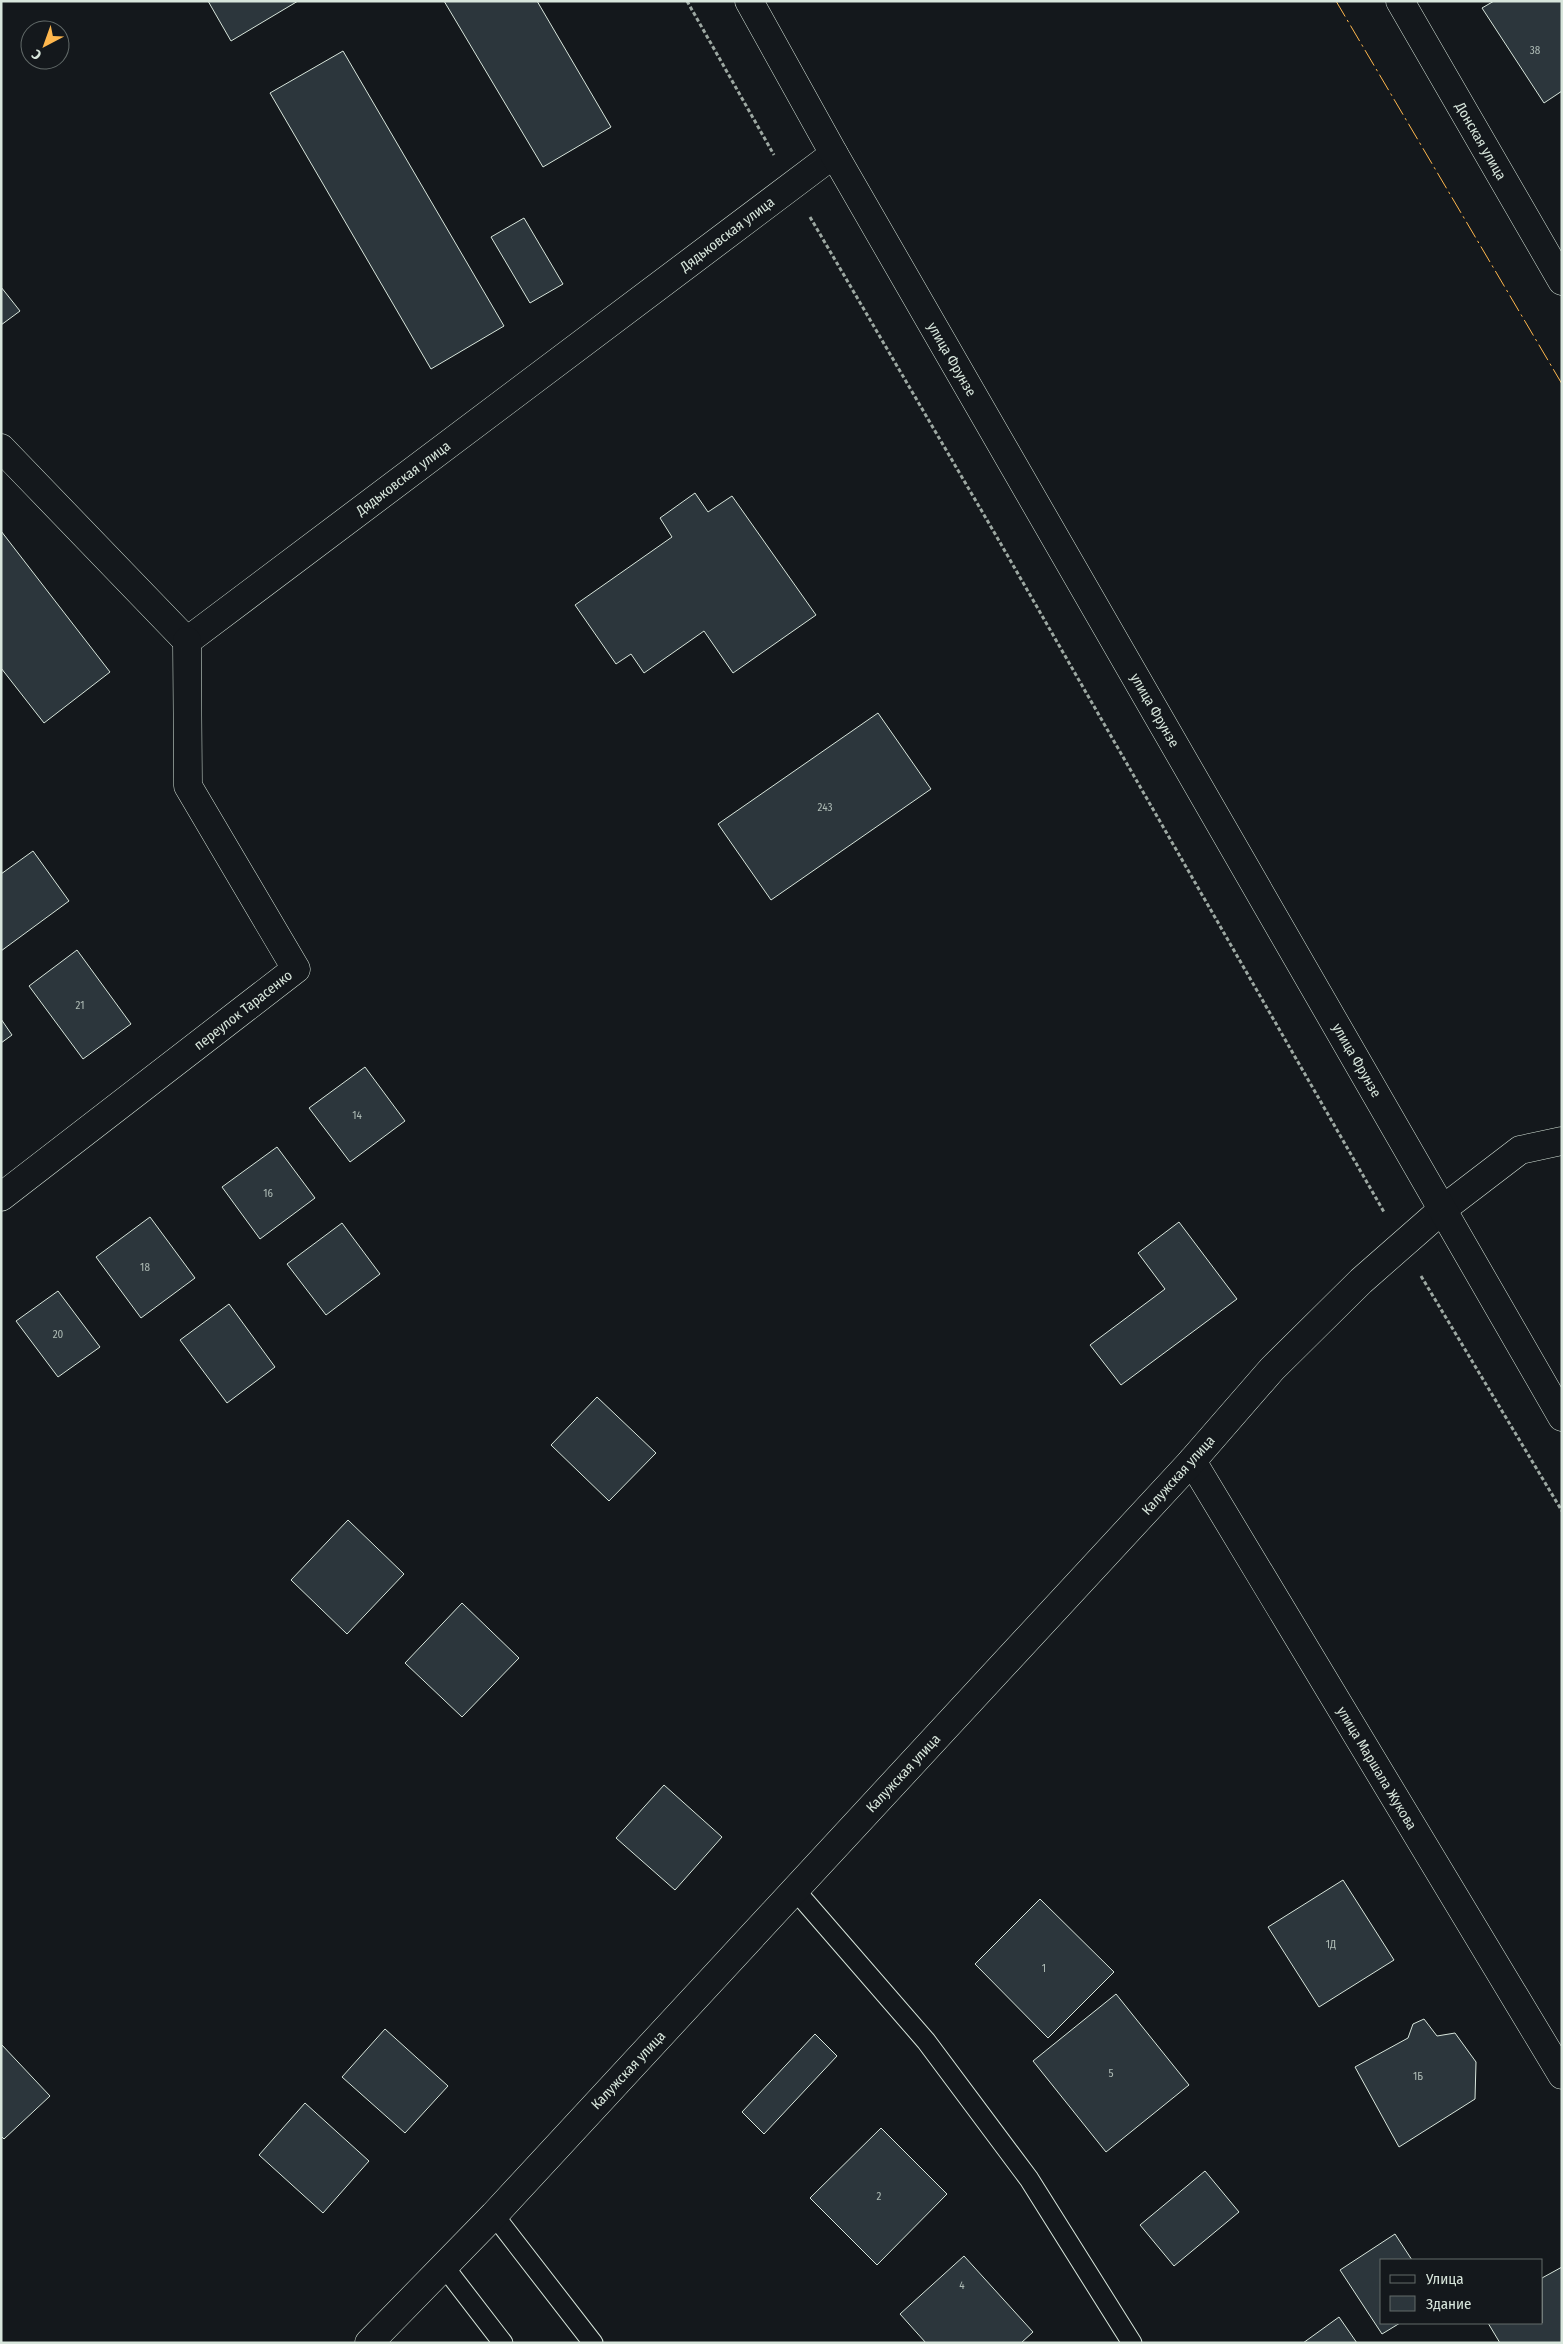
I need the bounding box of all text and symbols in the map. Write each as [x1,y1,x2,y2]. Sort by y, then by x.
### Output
north arrow [20,20,70,70]
house number: 38 [1530,44,1541,57]
text: С [28,45,45,63]
street label: Донская улица [1451,98,1510,183]
street label: Дядьковская улица [676,193,778,276]
street label: улица Фрунзе [923,319,980,399]
street label: Дядьковская улица [352,437,454,520]
street label: улица Фрунзе [1126,670,1183,750]
house number: 243 [818,801,832,814]
street label: переулок Тарасенко [191,967,296,1054]
house number: 21 [76,999,84,1012]
street label: улица Фрунзе [1328,1020,1385,1100]
house number: 14 [352,1109,362,1122]
house number: 16 [263,1187,273,1200]
house number: 18 [140,1261,150,1274]
house number: 20 [53,1328,64,1341]
street label: Калужская улица [1138,1432,1219,1519]
street label: улица Маршала Жукова [1333,1703,1420,1833]
street label: Калужская улица [863,1731,944,1816]
house number: 1Д [1326,1938,1336,1951]
house number: 1 [1042,1962,1046,1975]
street label: Калужская улица [588,2028,669,2113]
house number: 5 [1108,2067,1114,2080]
house number: 1Б [1413,2070,1423,2083]
house number: 2 [877,2190,882,2203]
legend [1380,2259,1543,2324]
text: Улица [1425,2270,1464,2288]
house number: 4 [959,2279,965,2292]
text: Здание [1426,2295,1472,2313]

